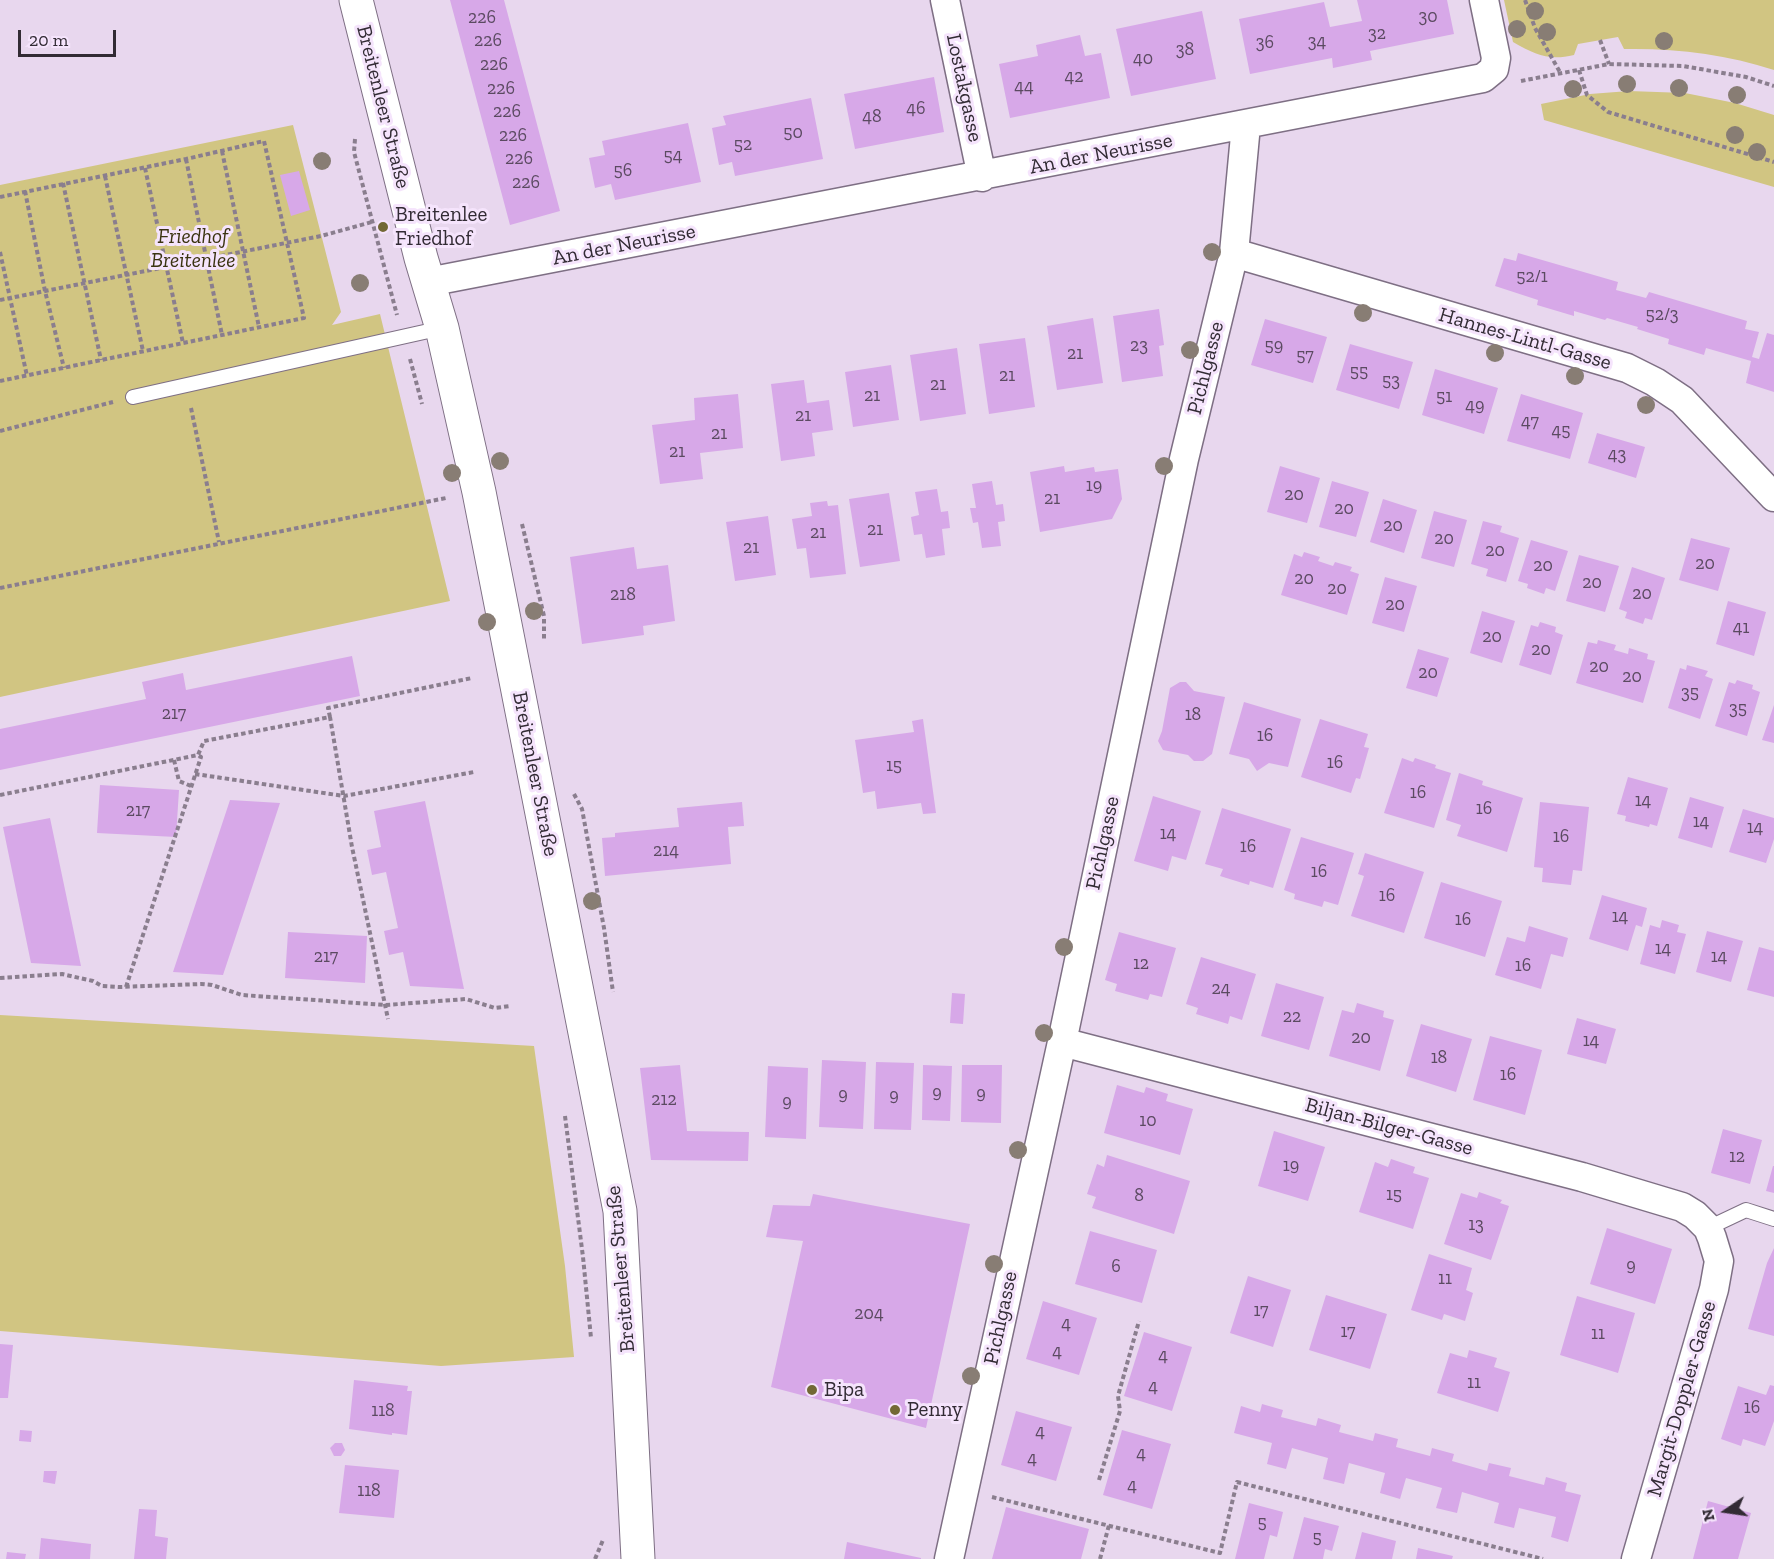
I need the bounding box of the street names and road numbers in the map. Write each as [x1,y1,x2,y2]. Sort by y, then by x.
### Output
street label: Breitenleer Straße [351,23,415,191]
street label: Lostakgasse [940,32,988,144]
street label: An der Neurisse [1027,128,1175,180]
street label: An der Neurisse [550,219,698,271]
street label: Hannes-Lintl-Gasse [1436,302,1614,376]
street label: Pichlgasse [1182,319,1230,417]
street label: Breitenleer Straße [507,689,563,859]
street label: Pichlgasse [1081,794,1125,892]
street label: Biljan-Bilger-Gasse [1302,1092,1476,1162]
street label: Breitenleer Straße [601,1185,641,1353]
street label: Pichlgasse [979,1269,1023,1367]
street label: Margit-Doppler-Gasse [1642,1298,1722,1500]

